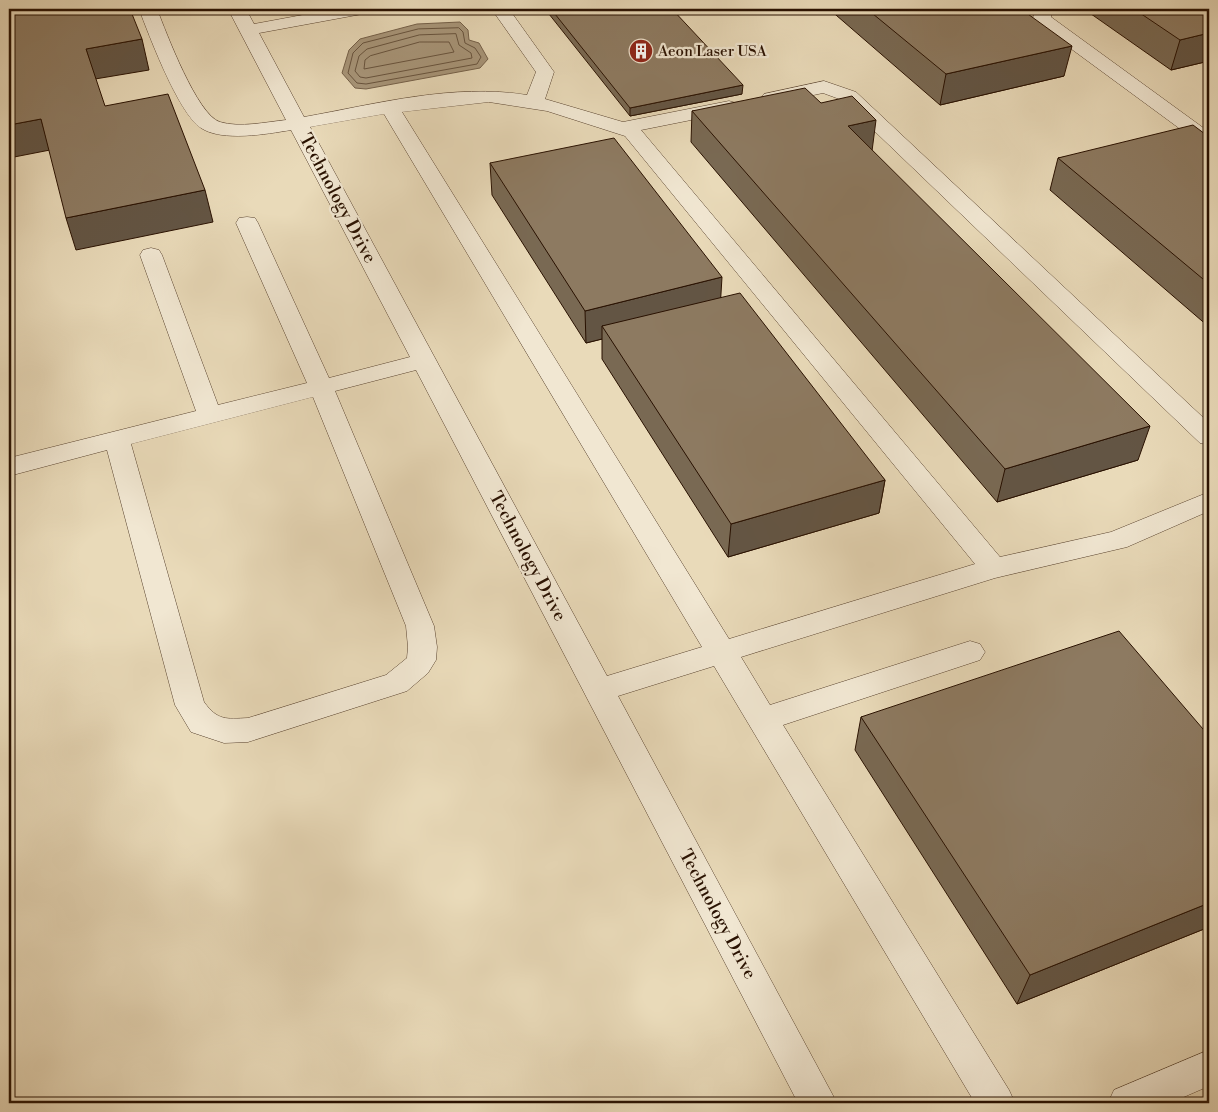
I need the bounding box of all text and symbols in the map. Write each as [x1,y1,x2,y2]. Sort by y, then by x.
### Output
building icon: Aeon Laser USA [628,38,654,64]
place label: Aeon Laser USA [657,42,767,61]
street label: Technology Drive [294,129,381,267]
street label: Technology Drive [484,487,571,625]
street label: Technology Drive [674,845,761,983]

